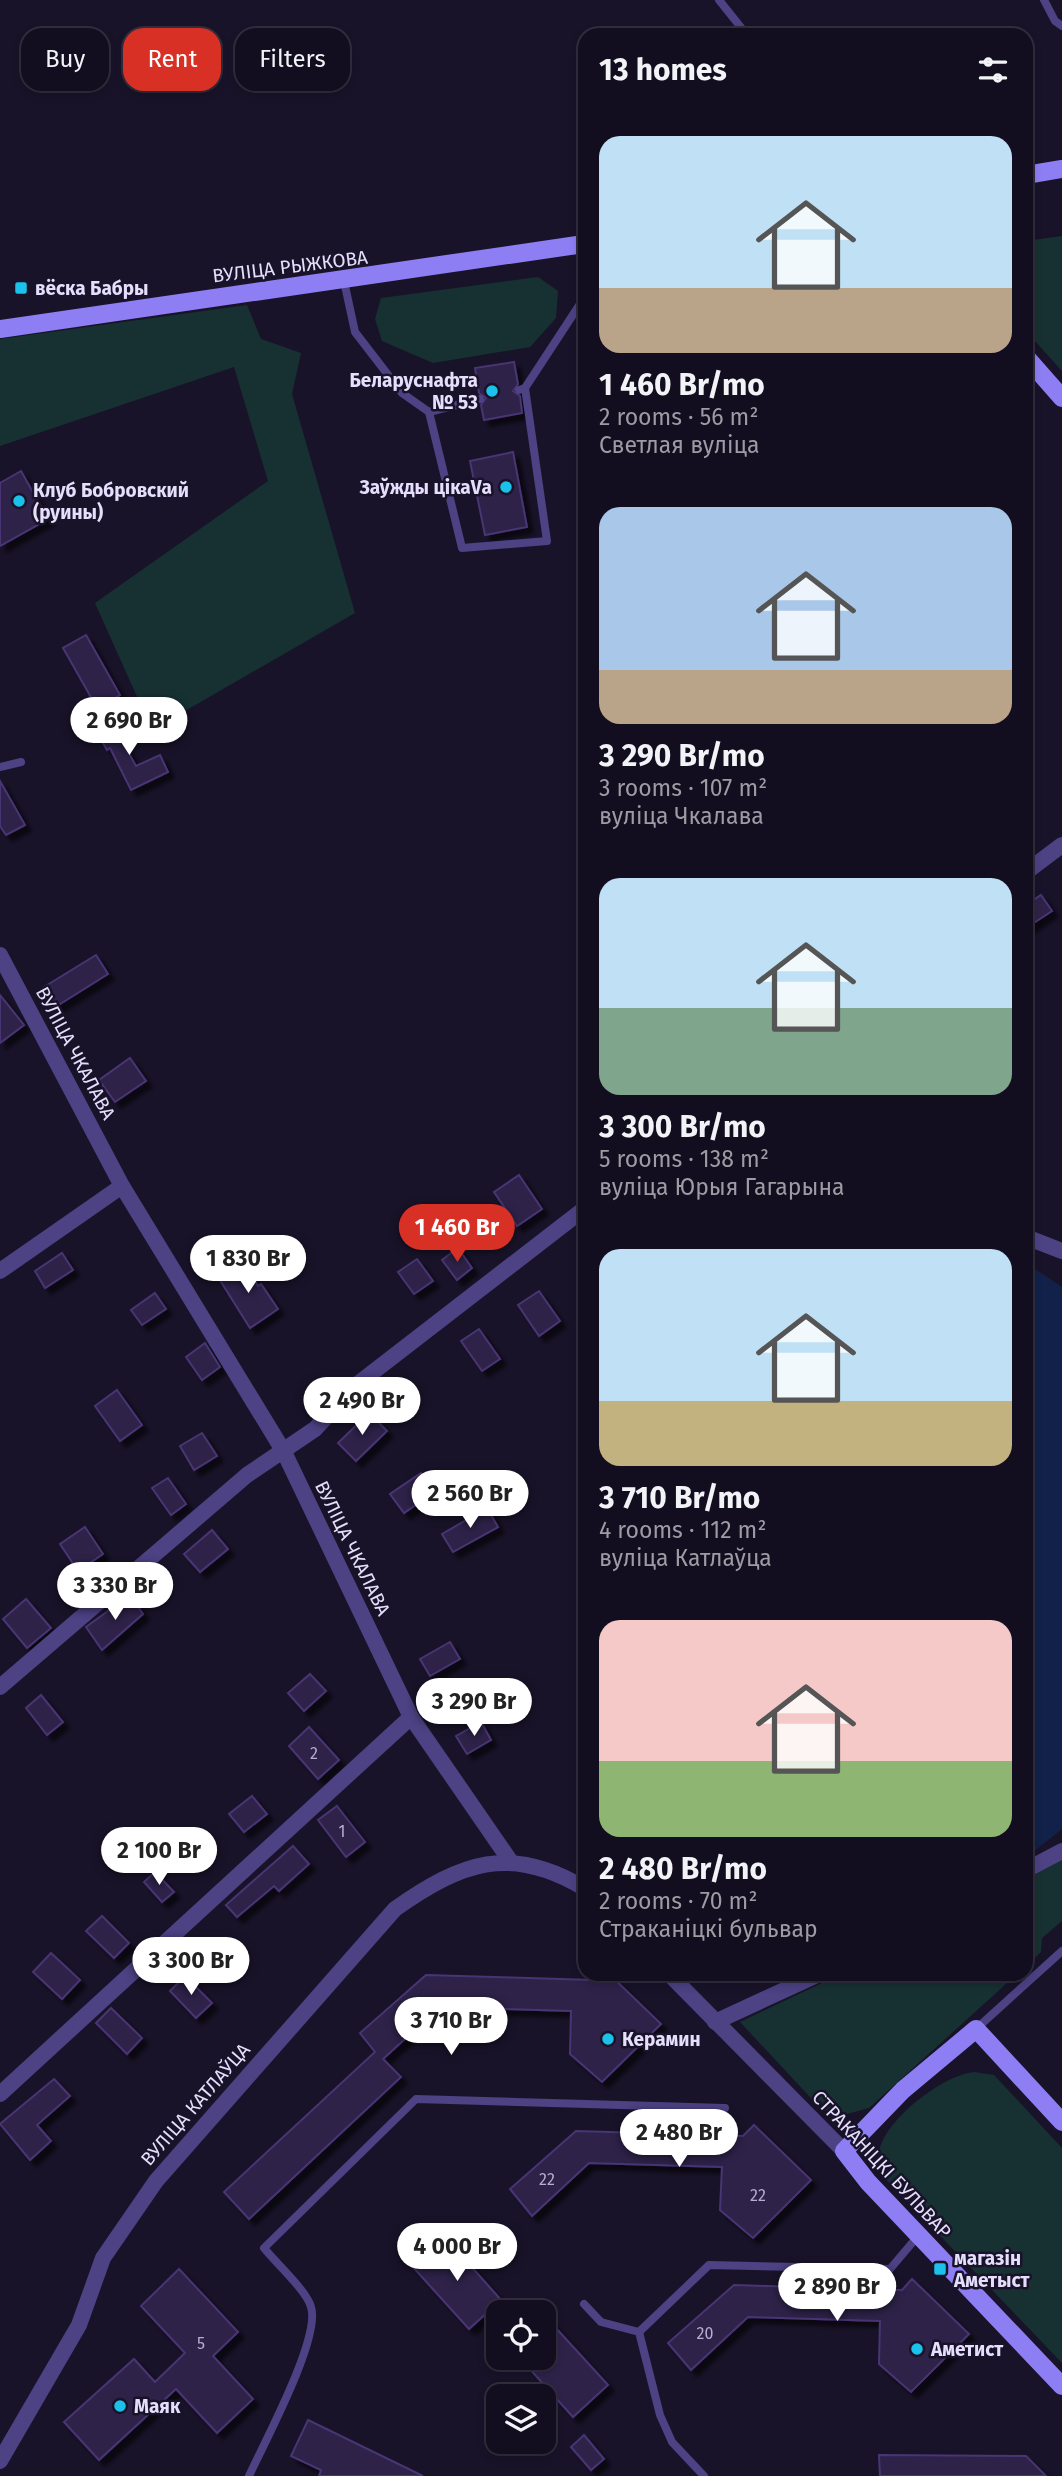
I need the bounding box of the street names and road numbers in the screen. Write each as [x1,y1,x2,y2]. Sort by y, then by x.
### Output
street label: ВУЛІЦА РЫЖКОВА [211,246,369,287]
street label: ВУЛІЦА ЧКАЛАВА [31,983,120,1124]
street label: ВУЛІЦА ЧКАЛАВА [310,1477,395,1619]
street label: ВУЛІЦА КАТЛАЎЦА [136,2038,255,2170]
street label: СТРАКАНІЦКІ БУЛЬВАР [807,2086,956,2243]

